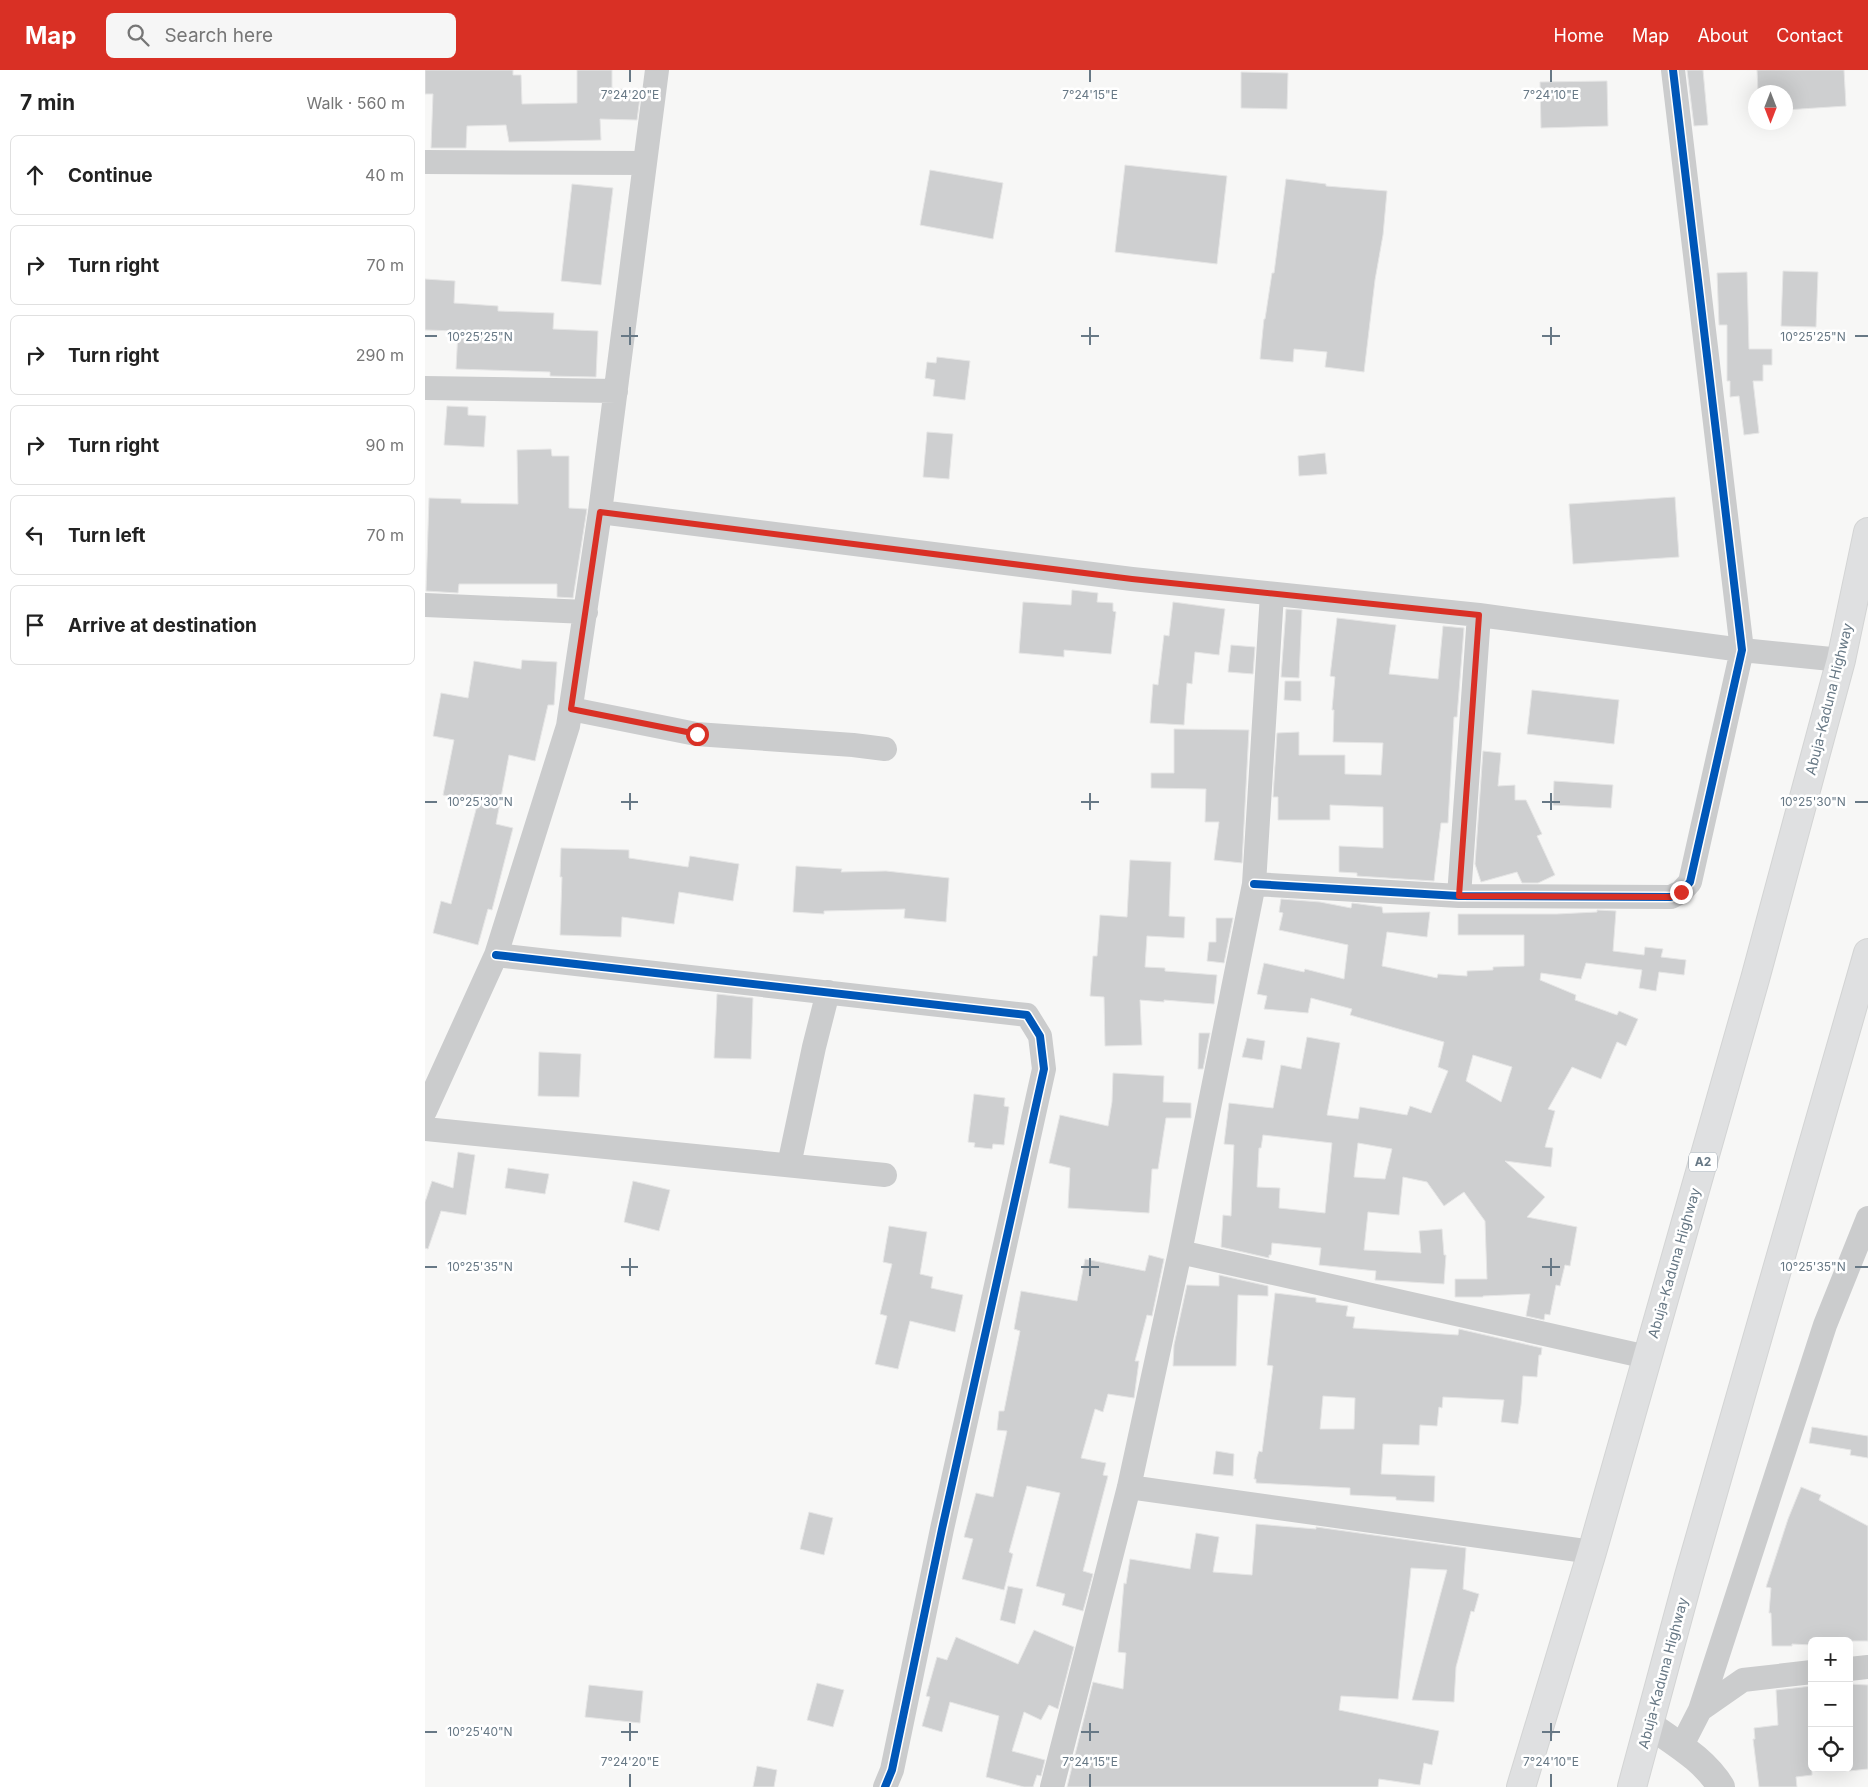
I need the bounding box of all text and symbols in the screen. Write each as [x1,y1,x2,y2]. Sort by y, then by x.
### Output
search box [106,13,456,58]
text: Map [25,21,76,50]
icon: search [124,21,152,49]
text: Search here [164,24,273,47]
text: Home [1554,25,1604,46]
text: Map [1632,25,1669,46]
text: About [1697,25,1748,46]
text: Contact [1776,25,1843,46]
north arrow [1748,85,1793,130]
text: 7°24'20"E [601,87,659,102]
text: 7°24'15"E [1062,87,1118,102]
text: 7°24'10"E [1523,87,1579,102]
text: 7 min [20,90,75,115]
text: Walk · 560 m [307,93,405,113]
icon: ahead [21,161,49,189]
text: Continue [68,164,153,187]
text: 40 m [365,165,404,185]
icon: right [21,251,49,279]
text: Turn right [68,254,159,277]
text: 70 m [367,255,404,275]
text: 10°25'25"N [447,329,513,344]
text: 10°25'25"N [1780,329,1846,344]
icon: right [21,341,49,369]
text: Turn right [68,344,159,367]
text: 290 m [356,345,404,365]
icon: right [21,431,49,459]
text: Turn right [68,434,159,457]
text: 90 m [365,435,404,455]
icon: left [21,521,49,549]
text: Turn left [68,524,146,547]
text: 70 m [367,525,404,545]
icon: arrive [21,611,49,639]
text: Arrive at destination [68,614,257,637]
street label: Abuja-Kaduna Highway [1801,621,1856,777]
route start [686,723,709,746]
text: 10°25'30"N [447,794,513,809]
text: 10°25'30"N [1780,794,1846,809]
route end [1670,881,1693,904]
road number: A2 [1689,1152,1717,1172]
street label: Abuja-Kaduna Highway [1644,1185,1703,1340]
text: 10°25'35"N [447,1259,513,1274]
text: 10°25'35"N [1780,1259,1846,1274]
street label: Abuja-Kaduna Highway [1634,1595,1691,1750]
map controls [1808,1637,1853,1772]
button: + [1808,1637,1853,1682]
button: − [1808,1682,1853,1727]
text: 10°25'40"N [447,1724,513,1739]
button: locate [1808,1727,1853,1772]
text: 7°24'20"E [601,1754,659,1769]
text: 7°24'15"E [1062,1754,1118,1769]
text: 7°24'10"E [1523,1754,1579,1769]

